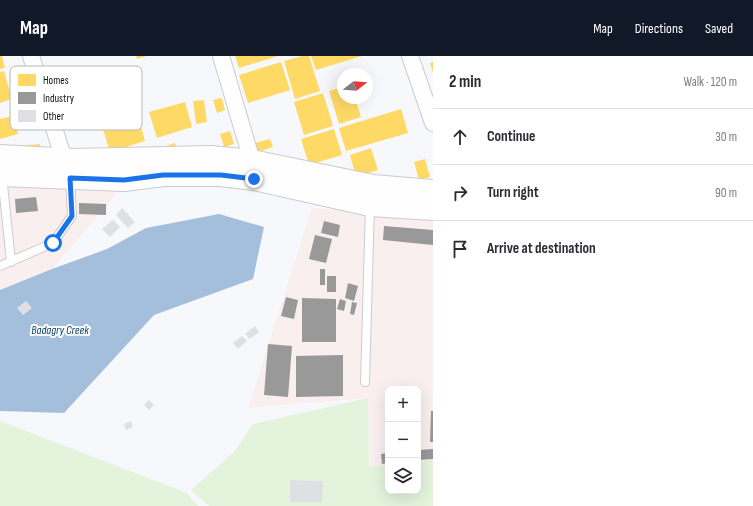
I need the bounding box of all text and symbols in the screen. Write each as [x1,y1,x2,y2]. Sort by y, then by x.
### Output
text: Map [20,17,48,40]
text: Map [593,20,613,37]
text: Directions [635,20,683,37]
text: Saved [705,20,733,37]
legend [10,66,142,130]
north arrow [337,68,373,104]
text: 2 min [449,72,481,92]
text: Homes [43,74,69,87]
text: Walk · 120 m [684,74,737,90]
text: Industry [43,92,75,105]
text: Other [43,110,64,123]
icon: ahead [449,126,471,148]
text: Continue [487,127,536,146]
text: 30 m [715,129,737,145]
route end [245,170,263,188]
icon: right [449,182,471,204]
text: Turn right [487,183,539,202]
text: 90 m [715,185,737,201]
route start [44,234,62,252]
icon: arrive [449,238,471,260]
text: Arrive at destination [487,239,596,258]
water label: Badagry Creek [31,323,89,338]
map controls [385,386,421,494]
button: + [385,386,421,422]
button: − [385,422,421,458]
button: layers [385,458,421,494]

